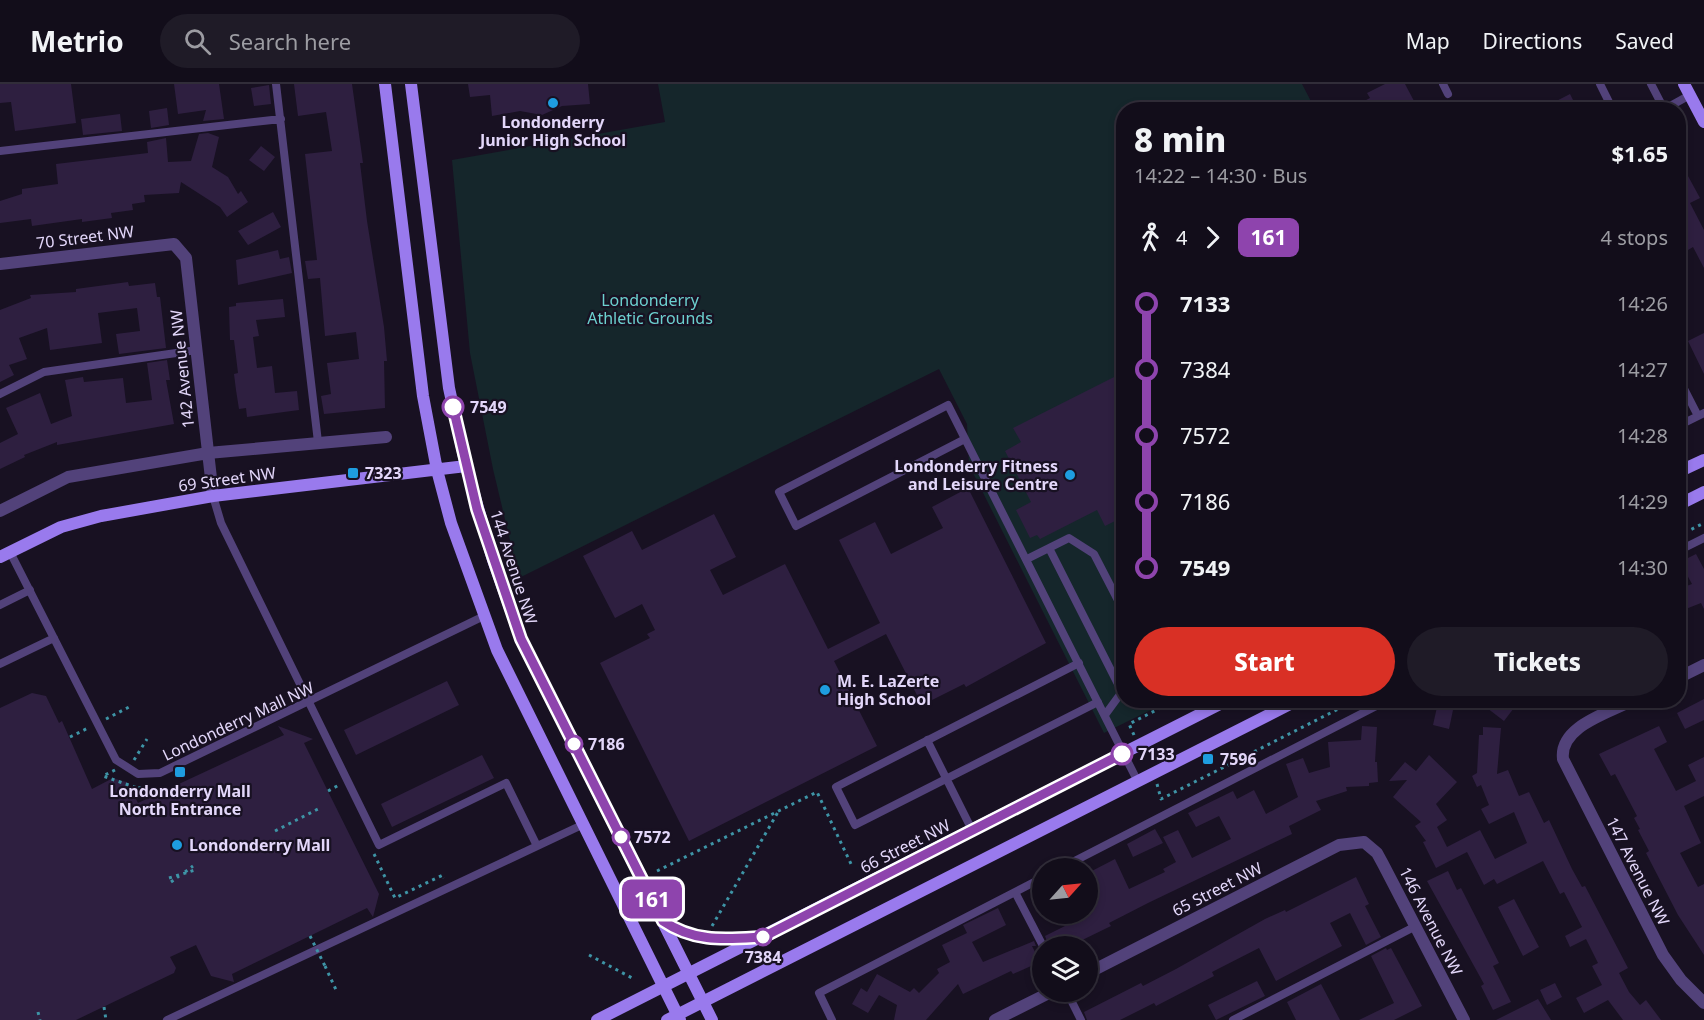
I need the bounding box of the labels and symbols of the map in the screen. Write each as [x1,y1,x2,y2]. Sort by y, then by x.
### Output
marker: Londonderry Junior High School [546,96,560,110]
place label: Londonderry Junior High School [478,111,626,151]
street label: 70 Street NW [35,220,135,254]
park label: Londonderry Athletic Grounds [587,289,713,329]
street label: 142 Avenue NW [165,309,199,429]
marker: 7549 [442,396,464,418]
place label: 7549 [470,396,507,418]
place label: Londonderry Fitness and Leisure Centre [894,455,1058,495]
street label: 69 Street NW [177,461,277,497]
place label: 7323 [365,462,402,484]
marker: 7323 [346,466,360,480]
marker: Londonderry Fitness and Leisure Centre [1063,468,1077,482]
street label: 144 Avenue NW [485,507,543,627]
place label: M. E. LaZerte High School [837,670,939,710]
street label: Londonderry Mall NW [159,676,317,766]
marker: M. E. LaZerte High School [818,683,832,697]
place label: 7186 [588,733,625,755]
marker: 7186 [565,735,583,753]
marker: 7133 [1111,743,1133,765]
place label: 7133 [1138,743,1175,765]
place label: 7596 [1220,748,1257,770]
marker: 7596 [1201,752,1215,766]
marker: Londonderry Mall North Entrance [173,765,187,779]
place label: Londonderry Mall North Entrance [109,780,251,820]
street label: 147 Avenue NW [1601,813,1675,929]
street label: 66 Street NW [856,814,954,878]
place label: 7572 [634,826,671,848]
marker: 7572 [612,828,630,846]
place label: Londonderry Mall [189,834,330,856]
marker: Londonderry Mall [170,838,184,852]
street label: 65 Street NW [1168,857,1266,921]
north arrow [1032,858,1098,924]
street label: 146 Avenue NW [1394,863,1468,979]
line badge: 161 [618,880,686,918]
marker: 7384 [754,928,772,946]
place label: 7384 [745,946,781,968]

